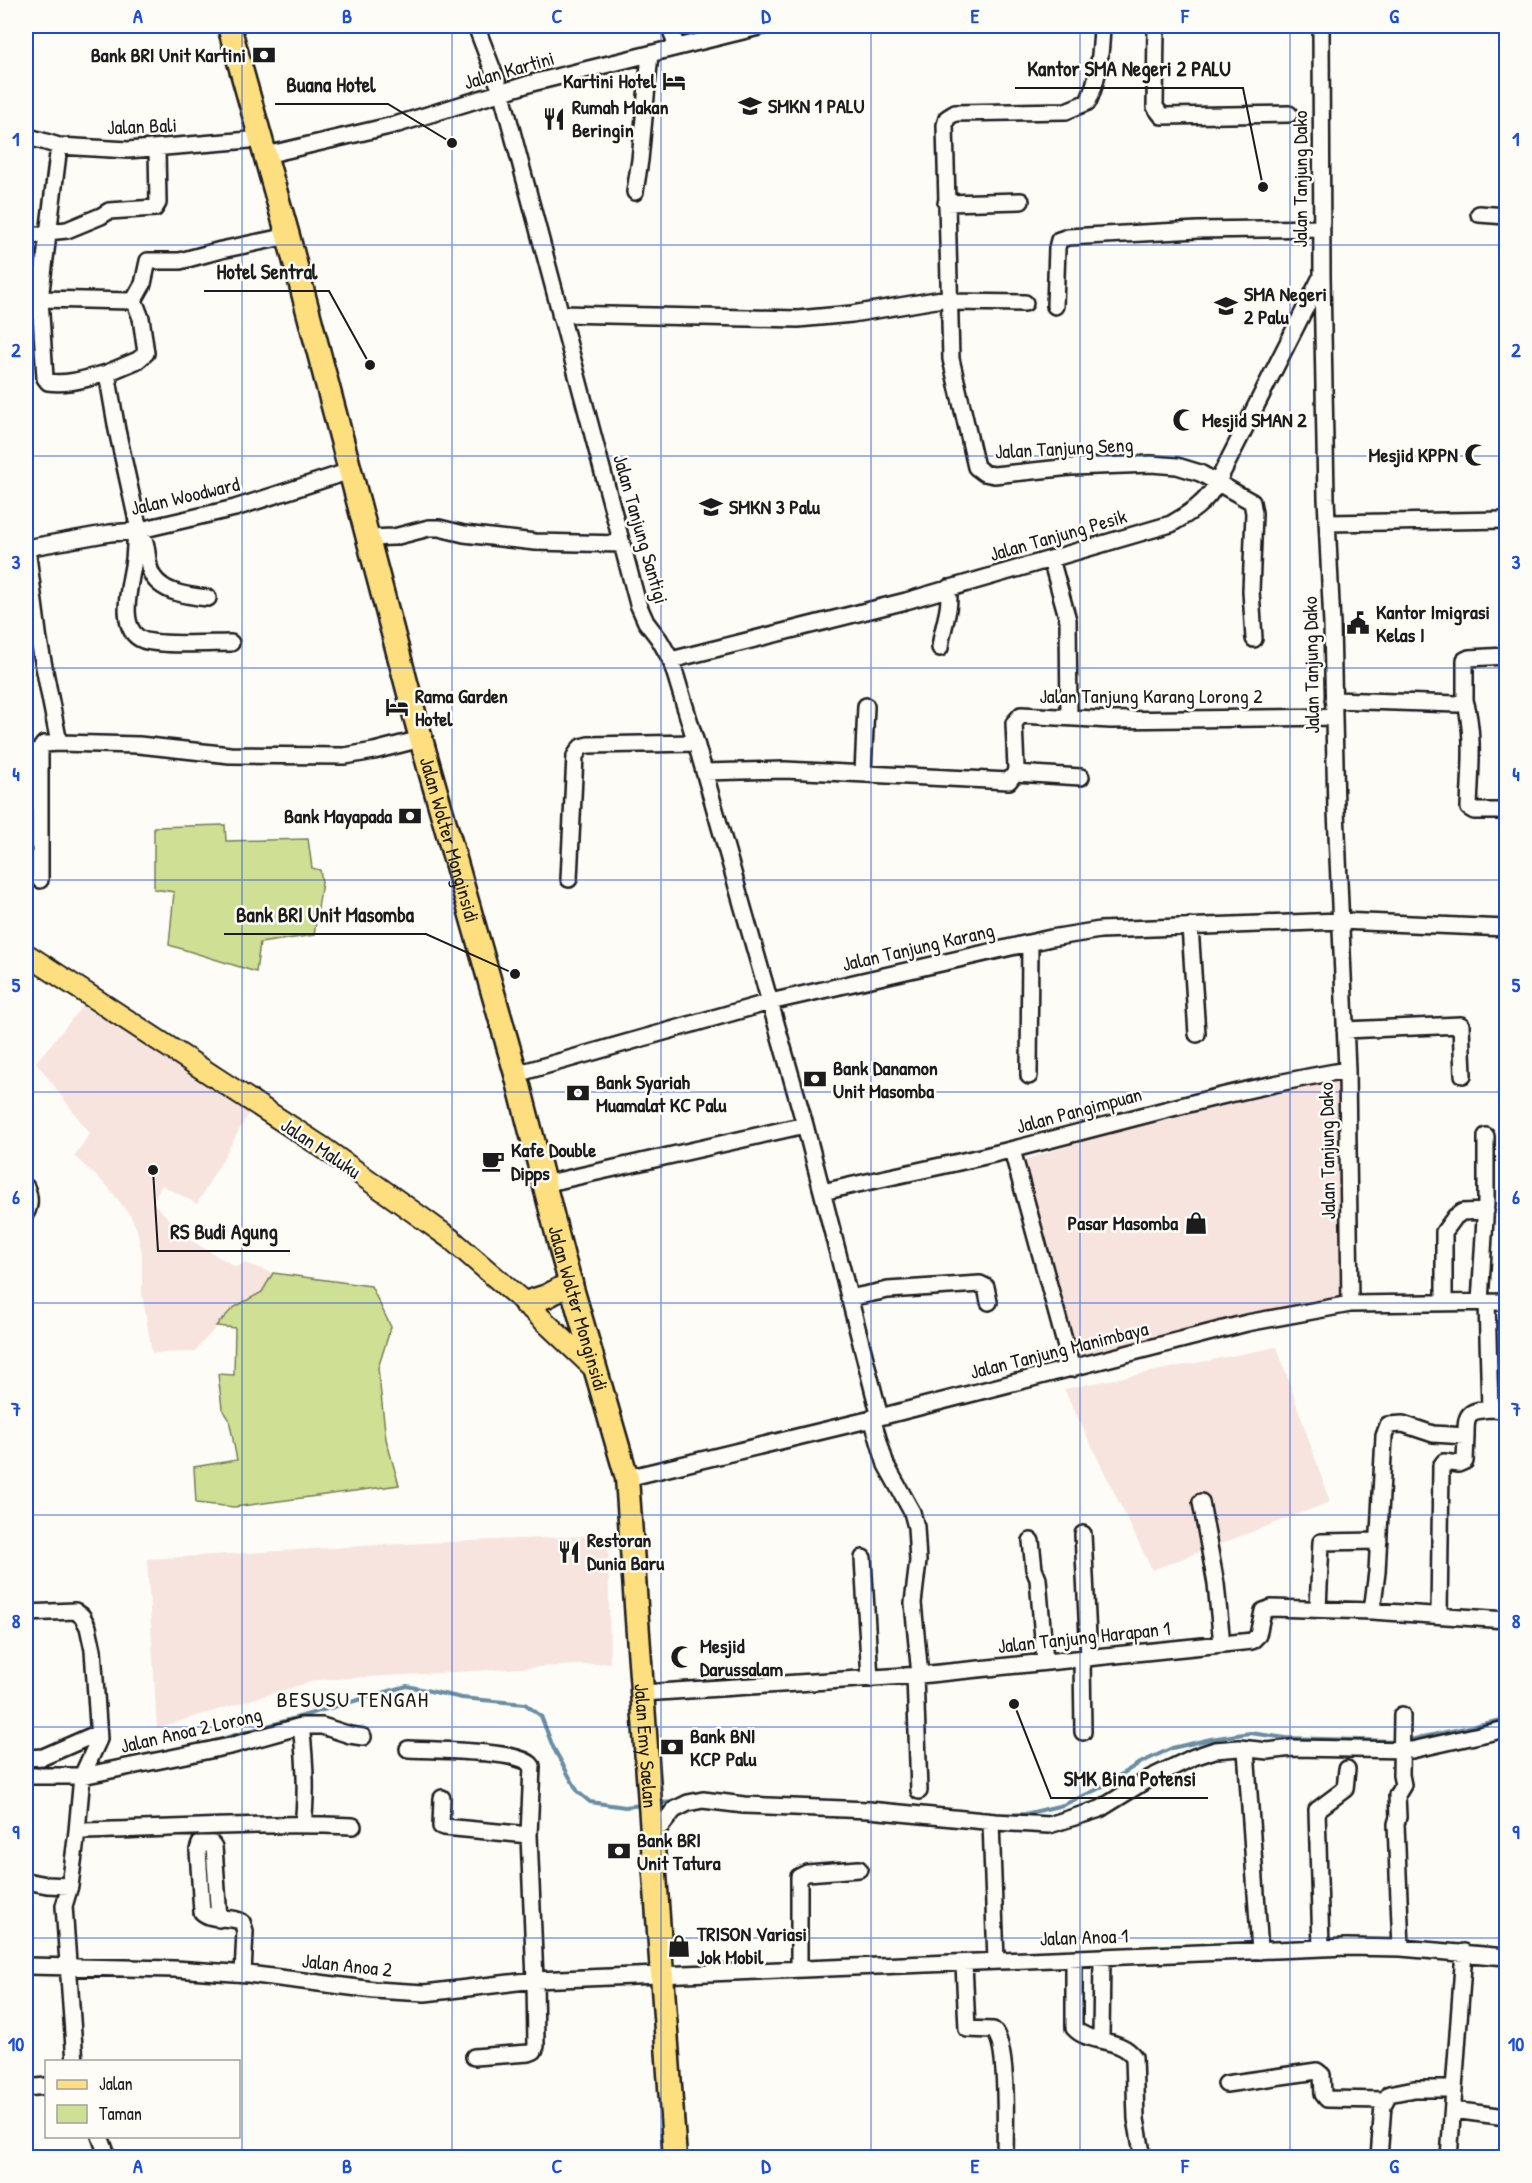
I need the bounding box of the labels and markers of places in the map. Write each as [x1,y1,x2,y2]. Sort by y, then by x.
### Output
place label: Bank BRI Unit Kartini [91,41,246,68]
bank icon: Bank BRI Unit Kartini [251,42,277,68]
callout: Kantor SMA Negeri 2 PALU [1015,49,1243,88]
callout: Buana Hotel [275,65,388,104]
place label: Kartini Hotel [563,67,657,94]
hotel icon: Kartini Hotel [661,68,687,94]
place label: SMKN 1 PALU [768,92,864,119]
place label: Rumah Makan Beringin [572,93,668,144]
school or university icon: SMKN 1 PALU [737,93,763,119]
restaurant icon: Rumah Makan Beringin [541,106,567,132]
callout: Hotel Sentral [204,252,329,291]
place label: SMA Negeri 2 Palu [1244,280,1327,330]
school or university icon: SMA Negeri 2 Palu [1213,293,1239,319]
place label: Mesjid SMAN 2 [1202,406,1307,433]
mosque icon: Mesjid SMAN 2 [1171,407,1197,433]
place label: Mesjid KPPN [1369,441,1458,468]
mosque icon: Mesjid KPPN [1463,442,1489,468]
place label: SMKN 3 Palu [729,493,821,520]
school or university icon: SMKN 3 Palu [698,494,724,520]
place label: Kantor Imigrasi Kelas I [1376,598,1490,648]
public building icon: Kantor Imigrasi Kelas I [1345,610,1371,636]
place label: Rama Garden Hotel [415,682,508,732]
hotel icon: Rama Garden Hotel [384,694,410,720]
place label: Bank Mayapada [284,802,392,830]
bank icon: Bank Mayapada [397,803,423,829]
callout: Bank BRI Unit Masomba [224,895,426,934]
place label: Bank Danamon Unit Masomba [833,1054,938,1104]
bank icon: Bank Danamon Unit Masomba [802,1066,828,1092]
place label: Bank Syariah Muamalat KC Palu [596,1068,728,1118]
bank icon: Bank Syariah Muamalat KC Palu [565,1080,591,1106]
place label: Kafe Double Dipps [511,1136,596,1187]
cafe icon: Kafe Double Dipps [480,1148,506,1174]
place label: Pasar Masomba [1068,1209,1178,1236]
shop icon: Pasar Masomba [1183,1210,1209,1236]
callout: RS Budi Agung [158,1212,290,1251]
place label: Restoran Dunia Baru [587,1526,665,1576]
restaurant icon: Restoran Dunia Baru [556,1539,582,1565]
place label: Mesjid Darussalam [700,1632,783,1682]
mosque icon: Mesjid Darussalam [669,1644,695,1670]
place label: Bank BNI KCP Palu [690,1722,757,1772]
bank icon: Bank BNI KCP Palu [659,1734,685,1760]
callout: SMK Bina Potensi [1051,1759,1208,1798]
place label: Bank BRI Unit Tatura [637,1826,721,1876]
bank icon: Bank BRI Unit Tatura [606,1838,632,1864]
place label: TRISON Variasi Jok Mobil [696,1920,807,1970]
shop icon: TRISON Variasi Jok Mobil [666,1933,692,1959]

